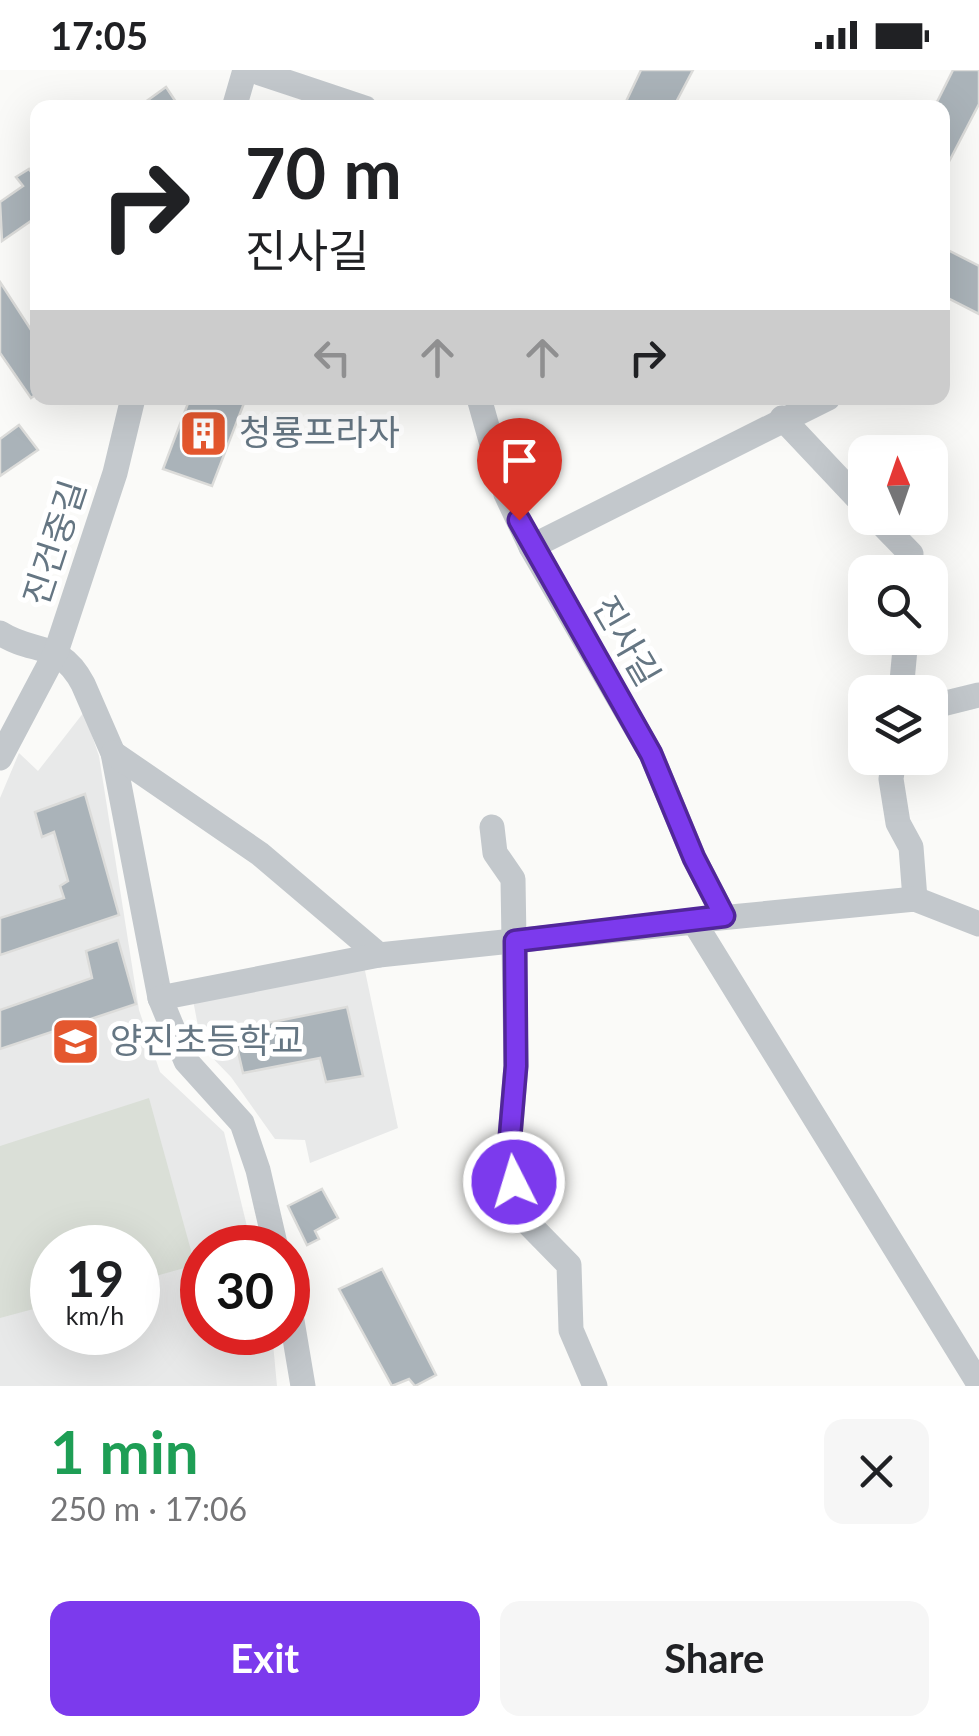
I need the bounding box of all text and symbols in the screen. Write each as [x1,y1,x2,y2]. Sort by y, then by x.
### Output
text: 17:05 [50,12,148,58]
text: 70 m [245,130,402,214]
icon: right [80,140,210,270]
text: 진사길 [245,223,369,277]
icon: left [305,330,360,385]
icon: ahead [410,330,465,385]
icon: ahead [515,330,570,385]
icon: right [620,330,675,385]
building icon: 청룡프라자 [178,407,230,459]
place label: 청룡프라자 [239,410,400,452]
pin [477,418,562,521]
icon: arrive [492,433,547,488]
north arrow [848,435,948,535]
map controls [848,435,948,775]
street label: 진건중길 [13,475,93,610]
button: search [848,555,948,655]
street label: 진사길 [585,588,670,692]
button: layers [848,675,948,775]
school or university icon: 양진초등학교 [49,1015,101,1067]
place label: 양진초등학교 [110,1018,303,1060]
position arrow [462,1130,566,1234]
speed limit sign: 30 [180,1225,310,1355]
text: 19 [66,1248,124,1308]
text: km/h [66,1300,124,1330]
text: 1 min [50,1415,199,1487]
button: close [824,1419,929,1524]
text: 250 m · 17:06 [50,1489,247,1528]
button: Exit [50,1601,480,1716]
button: Share [500,1601,929,1716]

